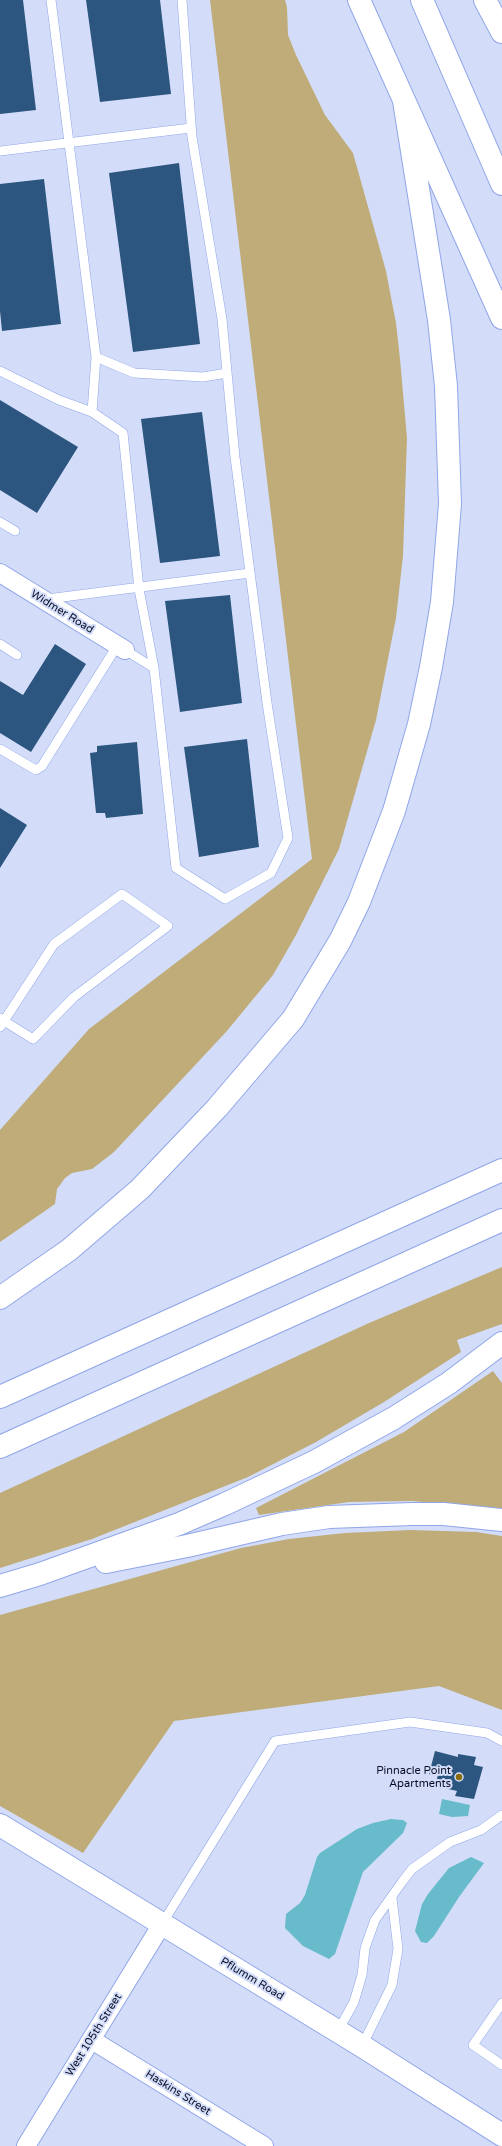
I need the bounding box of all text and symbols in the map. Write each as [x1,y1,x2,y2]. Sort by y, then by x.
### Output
street label: Widmer Road [28,587,96,637]
place label: Pinnacle Point Apartments [376,1764,451,1790]
marker: Pinnacle Point Apartments [454,1772,464,1782]
street label: Pflumm Road [218,1955,286,2003]
street label: West 105th Street [63,1991,125,2079]
street label: Haskins Street [143,2068,213,2118]

